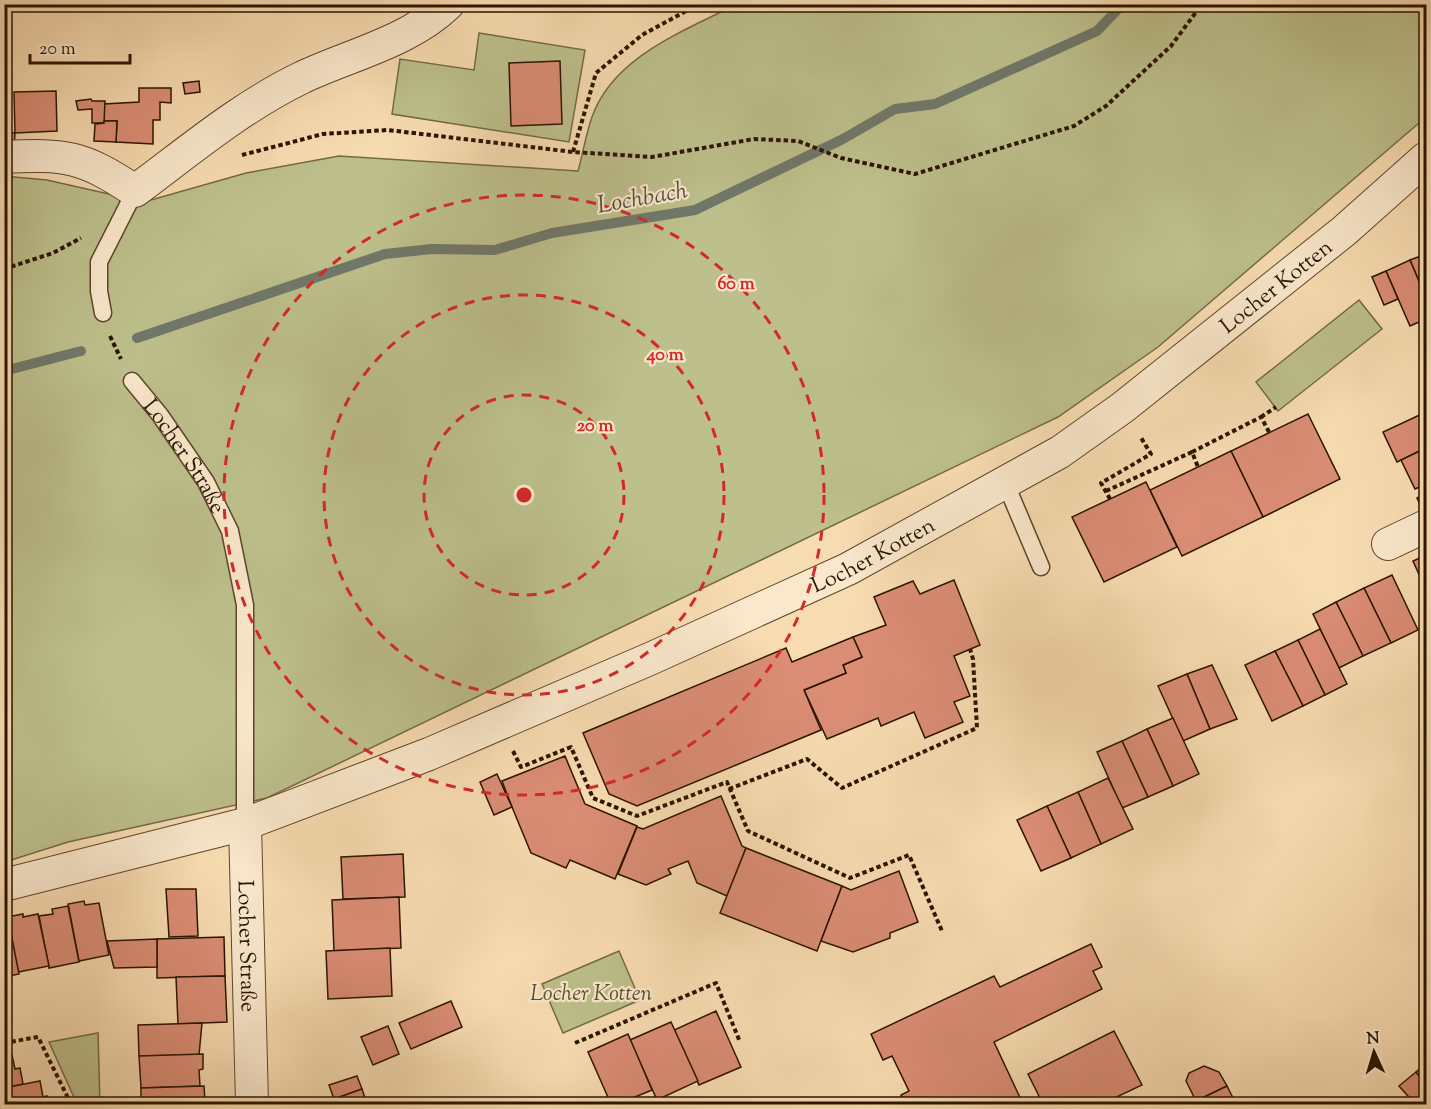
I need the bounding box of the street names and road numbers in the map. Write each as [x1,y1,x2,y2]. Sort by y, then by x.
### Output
street label: Locher Kotten [1214,233,1341,343]
street label: Locher Straße [134,393,232,520]
street label: Locher Kotten [806,511,942,603]
street label: Locher Straße [227,880,263,1012]

